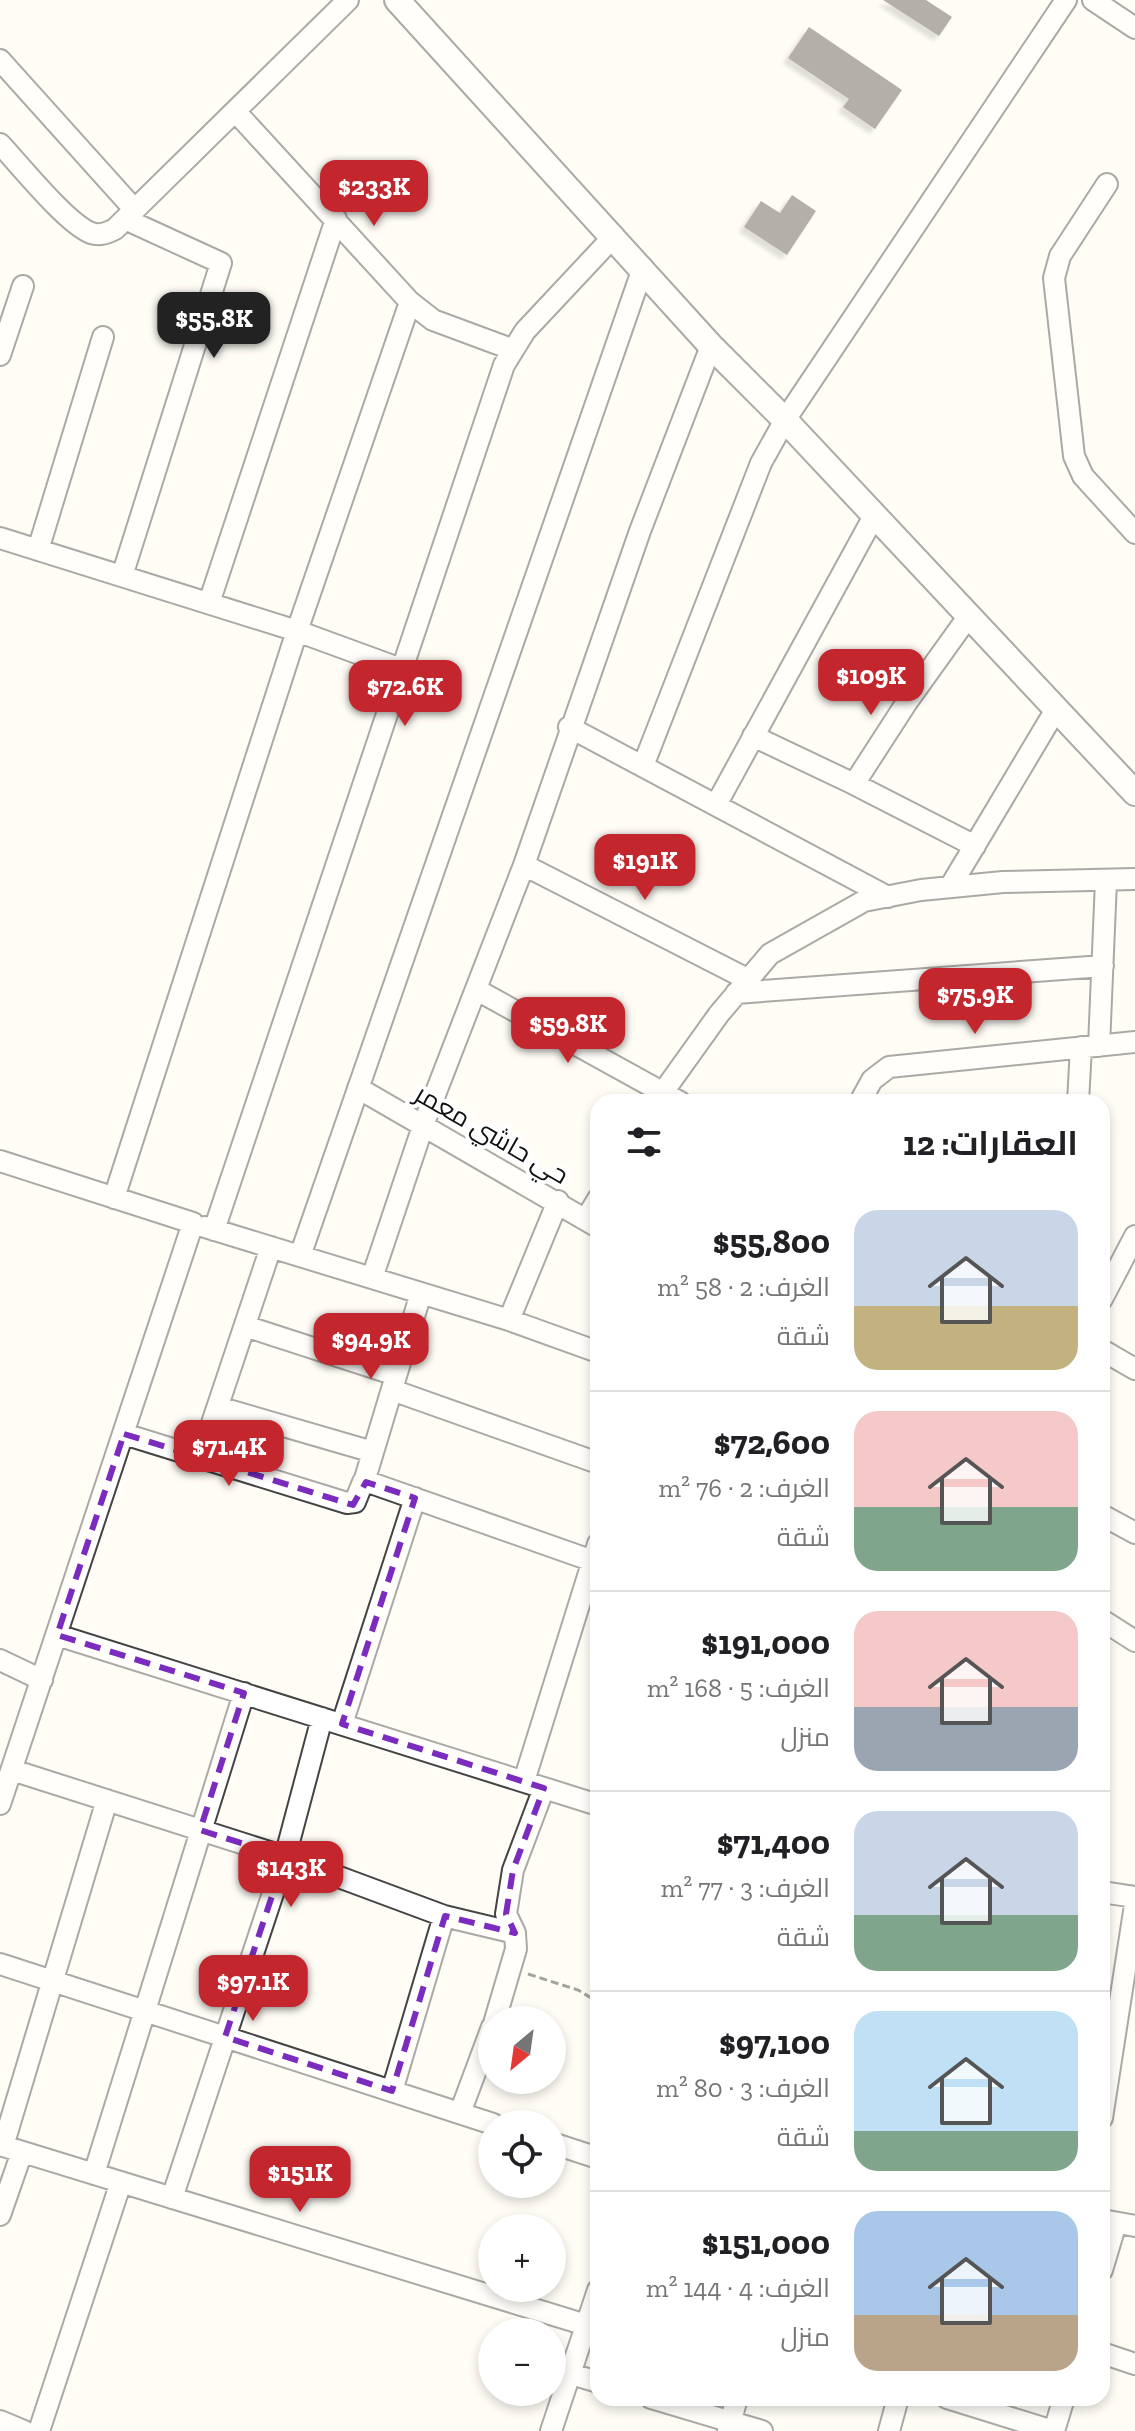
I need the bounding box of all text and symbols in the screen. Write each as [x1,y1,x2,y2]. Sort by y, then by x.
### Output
pin: $233K [318,160,430,228]
text: $233K [338,170,410,202]
pin: $55.8K [149,292,279,360]
text: $55.8K [175,302,253,334]
pin: $109K [815,649,927,717]
text: $109K [836,659,906,691]
pin: $72.6K [340,660,470,728]
text: $72.6K [367,670,443,702]
pin: $191K [589,834,701,902]
text: $191K [612,844,678,876]
pin: $75.9K [910,968,1040,1036]
text: $75.9K [937,978,1013,1010]
pin: $59.8K [503,997,633,1065]
text: $59.8K [529,1007,607,1039]
street label: حي حاشي معمر [405,1076,574,1195]
icon: filters [622,1120,666,1164]
text: العقارات: 12 [903,1123,1078,1164]
text: $55,800 [713,1221,830,1262]
icon: home [918,1242,1014,1338]
text: الغرف: 2 · 58 m² [657,1271,830,1303]
pin: $94.9K [306,1313,436,1381]
text: شقة [777,1320,830,1352]
text: $94.9K [332,1323,410,1355]
pin: $71.4K [164,1420,294,1488]
text: $72,600 [714,1422,830,1463]
text: $71.4K [192,1430,266,1462]
icon: home [918,1443,1014,1539]
text: الغرف: 2 · 76 m² [659,1472,830,1504]
text: شقة [777,1521,830,1553]
text: $191,000 [701,1622,830,1663]
icon: home [918,1643,1014,1739]
text: الغرف: 5 · 168 m² [647,1672,830,1704]
text: منزل [781,1721,830,1753]
text: $71,400 [717,1822,830,1863]
pin: $143K [235,1841,347,1909]
icon: home [918,1843,1014,1939]
text: $143K [256,1851,326,1883]
text: الغرف: 3 · 77 m² [661,1872,830,1904]
text: شقة [777,1921,830,1953]
pin: $97.1K [188,1955,318,2023]
text: $97.1K [217,1965,289,1997]
north arrow [478,2006,566,2094]
map controls [478,2006,566,2406]
text: $97,100 [719,2022,830,2063]
icon: home [918,2043,1014,2139]
text: الغرف: 3 · 80 m² [656,2072,830,2104]
button: locate [478,2110,566,2198]
text: شقة [777,2121,830,2153]
pin: $151K [244,2146,356,2214]
text: $151K [268,2156,332,2188]
button: + [478,2214,566,2302]
text: $151,000 [702,2222,830,2263]
icon: home [918,2243,1014,2339]
text: الغرف: 4 · 144 m² [646,2272,830,2304]
button: − [478,2318,566,2406]
text: منزل [781,2321,830,2353]

